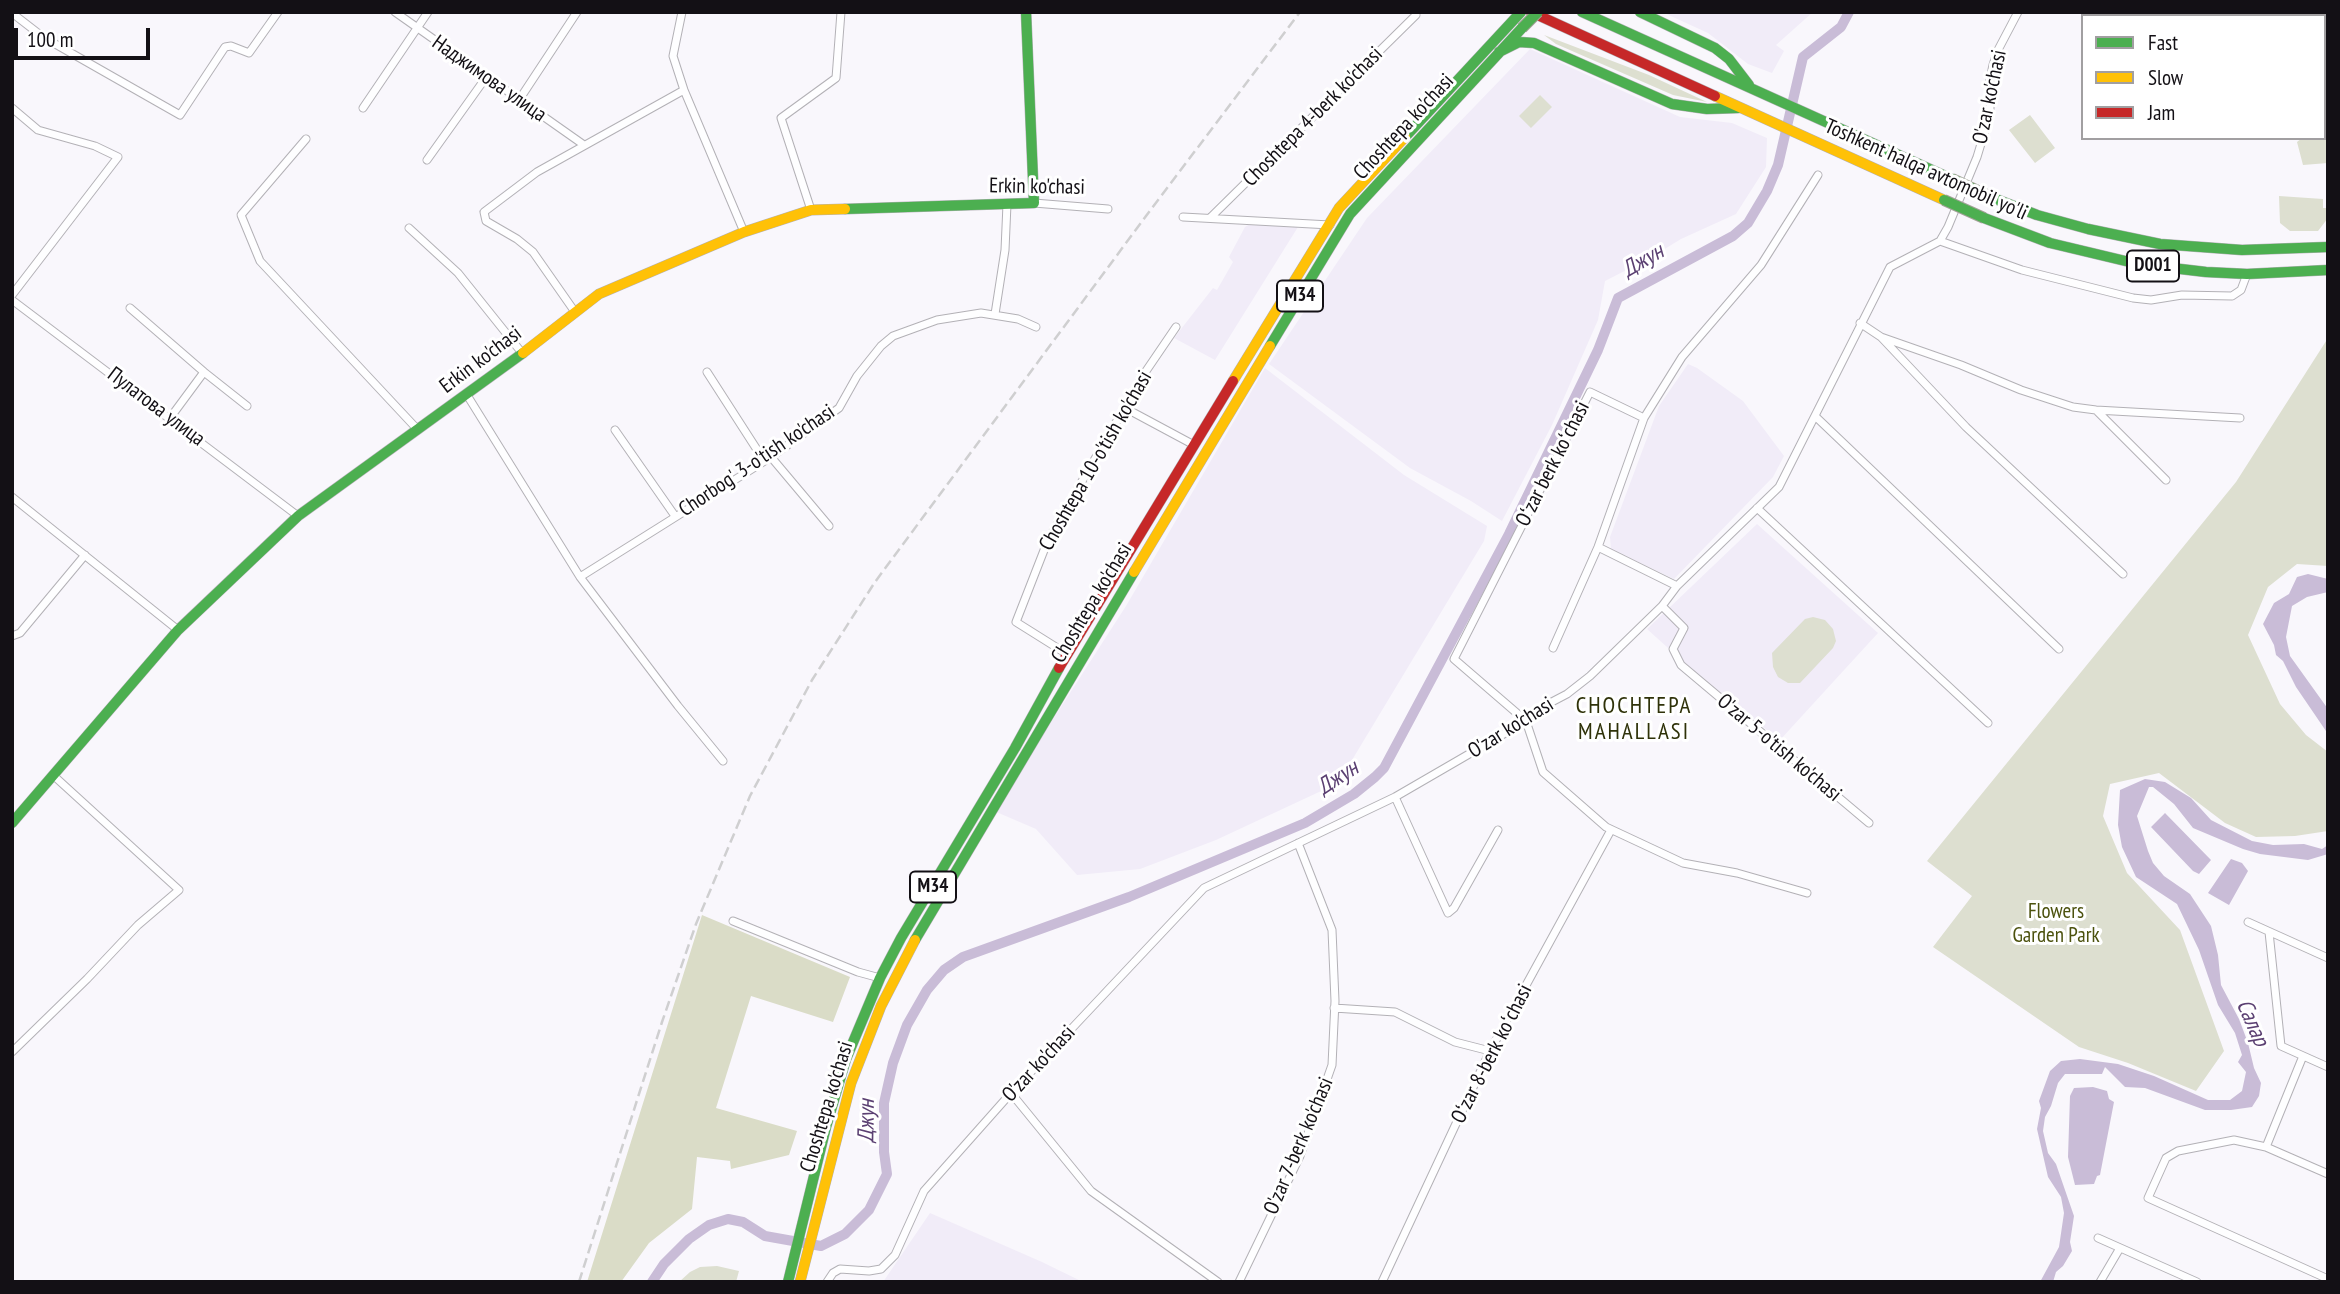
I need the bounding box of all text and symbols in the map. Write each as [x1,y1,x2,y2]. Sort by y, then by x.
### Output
scale bar [18,14,154,58]
legend [2081,14,2326,140]
text: 100 m [27,26,73,53]
text: Fast [2148,29,2178,56]
street label: Наджимова улица [427,30,551,128]
street label: Choshtepa 4-berk ko'chasi [1238,42,1388,192]
street label: O'zar ko'chasi [1968,48,2012,146]
text: Slow [2148,64,2183,91]
street label: Choshtepa ko'chasi [1349,69,1459,185]
text: Jam [2148,99,2175,126]
street label: Toshkent halqa avtomobil yo'li [1821,114,2031,226]
street label: Erkin ko'chasi [989,174,1085,200]
water label: Джун [1617,238,1669,284]
road number: D001 [2127,250,2179,282]
road number: M34 [1277,280,1323,312]
street label: Erkin ko'chasi [435,321,527,399]
street label: Пулатова улица [102,362,210,452]
street label: Choshtepa 10-o'tish ko'chasi [1034,367,1158,555]
street label: Oʻzar berk koʻchasi [1511,397,1595,531]
street label: Chorbog' 3-o'tish ko'chasi [674,399,840,523]
street label: Choshtepa ko'chasi [1046,538,1138,668]
street label: O'zar 5-o'tish ko'chasi [1712,689,1846,807]
street label: O'zar ko'chasi [1464,692,1558,764]
district label: CHOCHTEPA MAHALLASI [1577,692,1691,746]
water label: Джун [1312,755,1364,801]
road number: M34 [910,872,956,902]
park label: Flowers Garden Park [2012,899,2100,949]
street label: Oʻzar 8-berk koʻchasi [1446,980,1538,1128]
water label: Салар [2230,995,2274,1051]
street label: O'zar ko'chasi [997,1020,1081,1108]
street label: Choshtepa ko'chasi [795,1039,859,1175]
street label: O'zar 7-berk ko'chasi [1259,1074,1339,1218]
water label: Джун [853,1099,881,1143]

